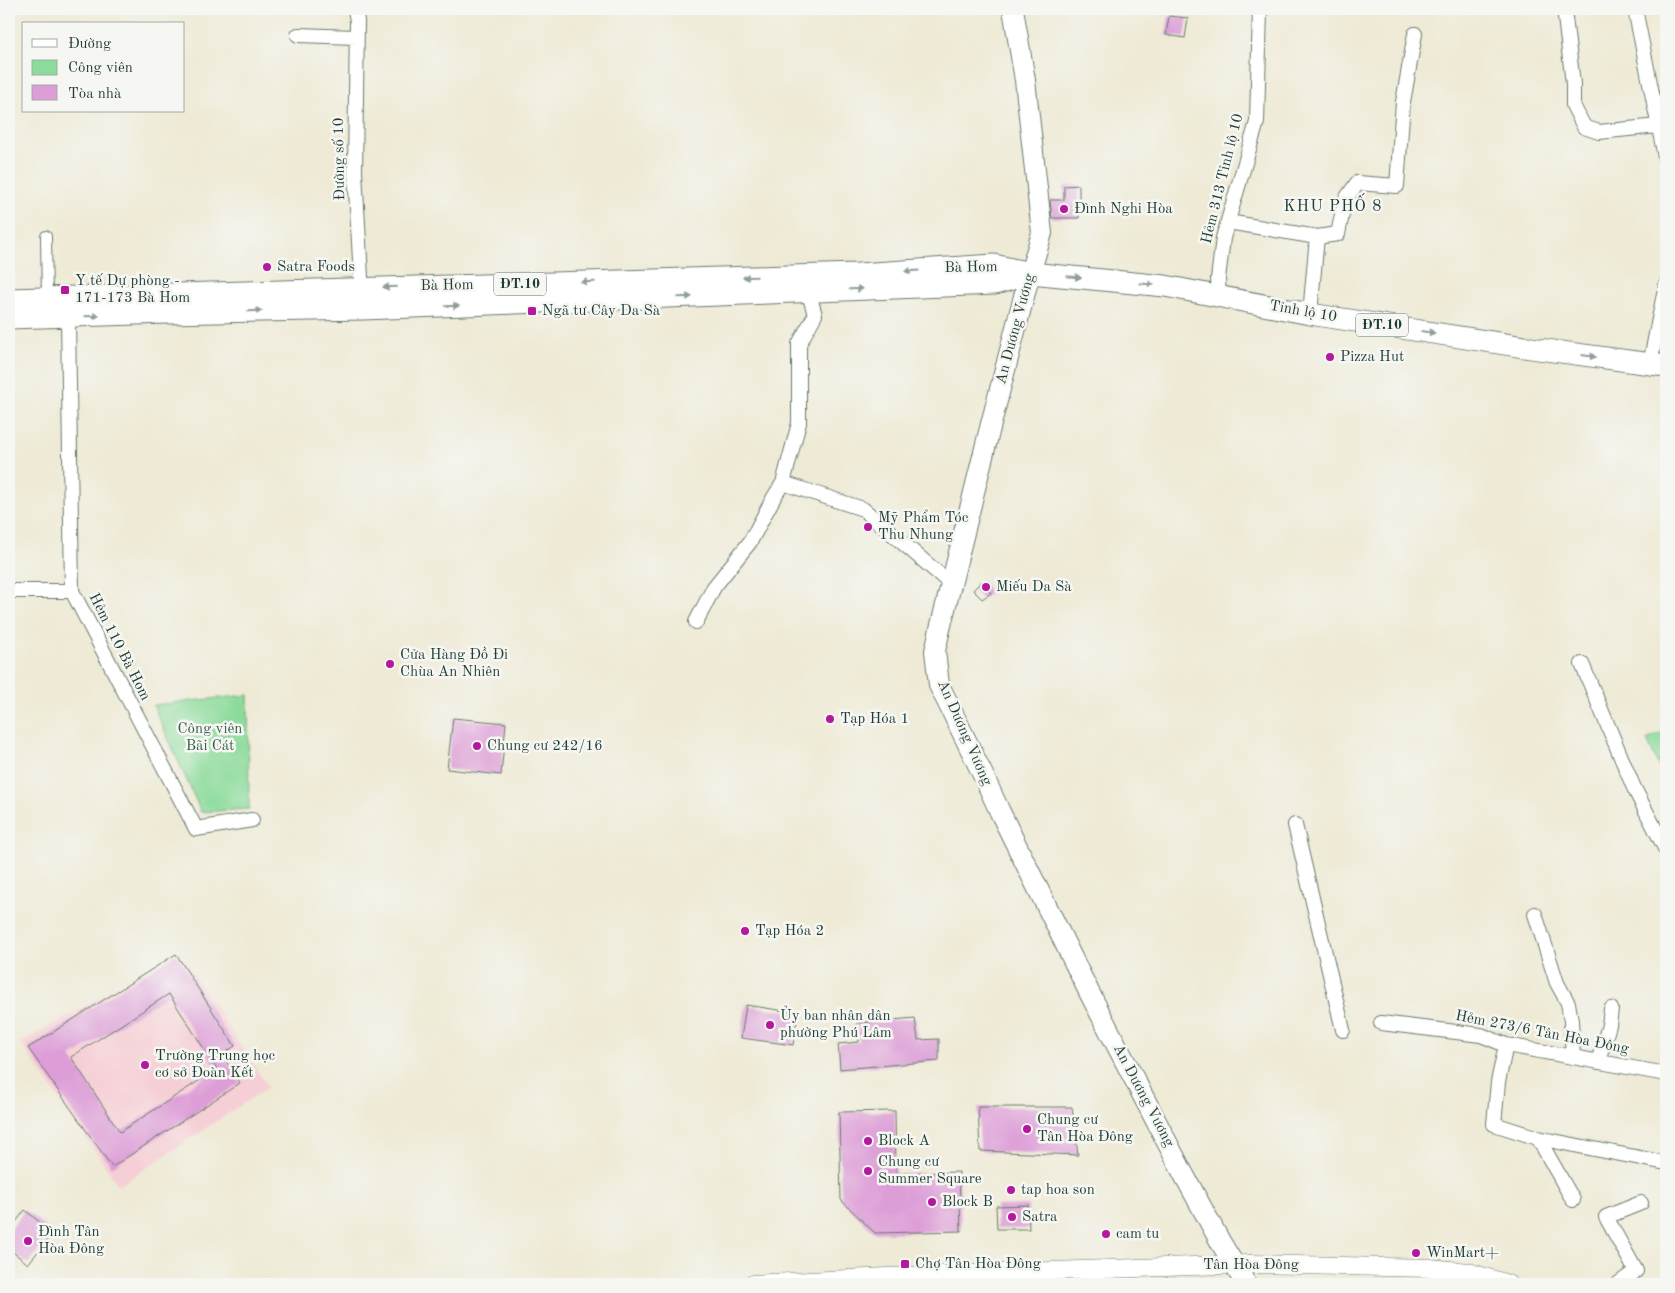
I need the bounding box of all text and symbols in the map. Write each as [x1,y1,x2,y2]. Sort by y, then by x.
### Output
legend [22,22,185,112]
text: Đường [68,37,111,52]
text: Công viên [68,61,133,76]
text: Tòa nhà [68,87,122,102]
street label: Hẻm 313 Tỉnh lộ 10 [1200,112,1246,246]
street label: Đường số 10 [331,117,348,201]
district label: KHU PHỐ 8 [1283,193,1383,215]
place label: Đình Nghi Hòa [1074,202,1173,217]
marker: Đình Nghi Hòa [1058,203,1070,215]
place label: Satra Foods [277,260,355,275]
street label: Bà Hom [944,260,998,276]
marker: Satra Foods [261,261,273,273]
one-way arrow [904,267,920,275]
road number: ĐT.10 [494,272,546,296]
street label: An Dương Vương [994,272,1038,386]
place label: Y tế Dự phòng - 171-173 Bà Hom [75,273,190,306]
one-way arrow [1067,273,1083,281]
one-way arrow [742,274,758,282]
street label: Bà Hom [420,278,474,294]
one-way arrow [579,279,595,287]
one-way arrow [1139,280,1155,288]
one-way arrow [382,283,398,291]
marker: Y tế Dự phòng - 171-173 Bà Hom [59,284,71,296]
one-way arrow [848,285,864,293]
one-way arrow [677,292,693,300]
street label: Tỉnh lộ 10 [1268,299,1338,325]
one-way arrow [445,301,461,309]
place label: Ngã tư Cây Da Sà [542,304,661,319]
marker: Ngã tư Cây Da Sà [526,305,538,317]
one-way arrow [247,307,263,315]
one-way arrow [85,311,101,319]
road number: ĐT.10 [1356,314,1408,336]
one-way arrow [1420,328,1436,336]
place label: Pizza Hut [1340,350,1404,365]
marker: Pizza Hut [1324,351,1336,363]
one-way arrow [1581,352,1597,360]
place label: Mỹ Phẩm Tóc Thu Nhung [878,509,969,543]
marker: Mỹ Phẩm Tóc Thu Nhung [862,521,874,533]
place label: Miếu Da Sà [996,579,1072,595]
marker: Miếu Da Sà [980,581,992,593]
street label: Hẻm 110 Bà Hom [85,591,153,703]
place label: Cửa Hàng Đồ Đi Chùa An Nhiên [400,646,508,680]
marker: Cửa Hàng Đồ Đi Chùa An Nhiên [384,658,396,670]
street label: An Dương Vương [934,678,994,788]
place label: Tạp Hóa 1 [840,712,909,727]
marker: Tạp Hóa 1 [824,713,836,725]
park label: Công viên Bãi Cát [178,722,242,754]
place label: Chung cư 242/16 [487,739,603,754]
marker: Chung cư 242/16 [471,740,483,752]
place label: Tạp Hóa 2 [755,924,824,939]
marker: Tạp Hóa 2 [739,925,751,937]
place label: Ủy ban nhân dân phường Phú Lâm [780,1005,892,1041]
street label: Hẻm 273/6 Tân Hòa Đông [1454,1009,1630,1057]
marker: Ủy ban nhân dân phường Phú Lâm [764,1019,776,1031]
street label: An Dương Vương [1110,1042,1176,1150]
place label: Trường Trung học cơ sở Đoàn Kết [155,1049,276,1081]
marker: Trường Trung học cơ sở Đoàn Kết [139,1059,151,1071]
place label: Chung cư Tân Hòa Đông [1037,1113,1133,1145]
marker: Chung cư Tân Hòa Đông [1021,1123,1033,1135]
place label: Block A [878,1134,930,1149]
marker: Block A [862,1135,874,1147]
place label: Chung cư Summer Square [878,1155,982,1187]
marker: Chung cư Summer Square [862,1165,874,1177]
place label: tap hoa son [1021,1183,1095,1198]
marker: tap hoa son [1005,1184,1017,1196]
place label: Block B [942,1195,993,1210]
marker: Block B [926,1196,938,1208]
place label: Satra [1022,1210,1058,1225]
marker: Satra [1006,1211,1018,1223]
place label: Đình Tân Hòa Đông [38,1225,104,1257]
place label: cam tu [1116,1227,1159,1242]
marker: cam tu [1100,1228,1112,1240]
marker: Đình Tân Hòa Đông [22,1235,34,1247]
place label: WinMart+ [1426,1246,1499,1261]
marker: WinMart+ [1410,1247,1422,1259]
place label: Chợ Tân Hòa Đông [915,1257,1041,1272]
marker: Chợ Tân Hòa Đông [899,1258,911,1270]
street label: Tân Hòa Đông [1203,1258,1299,1273]

